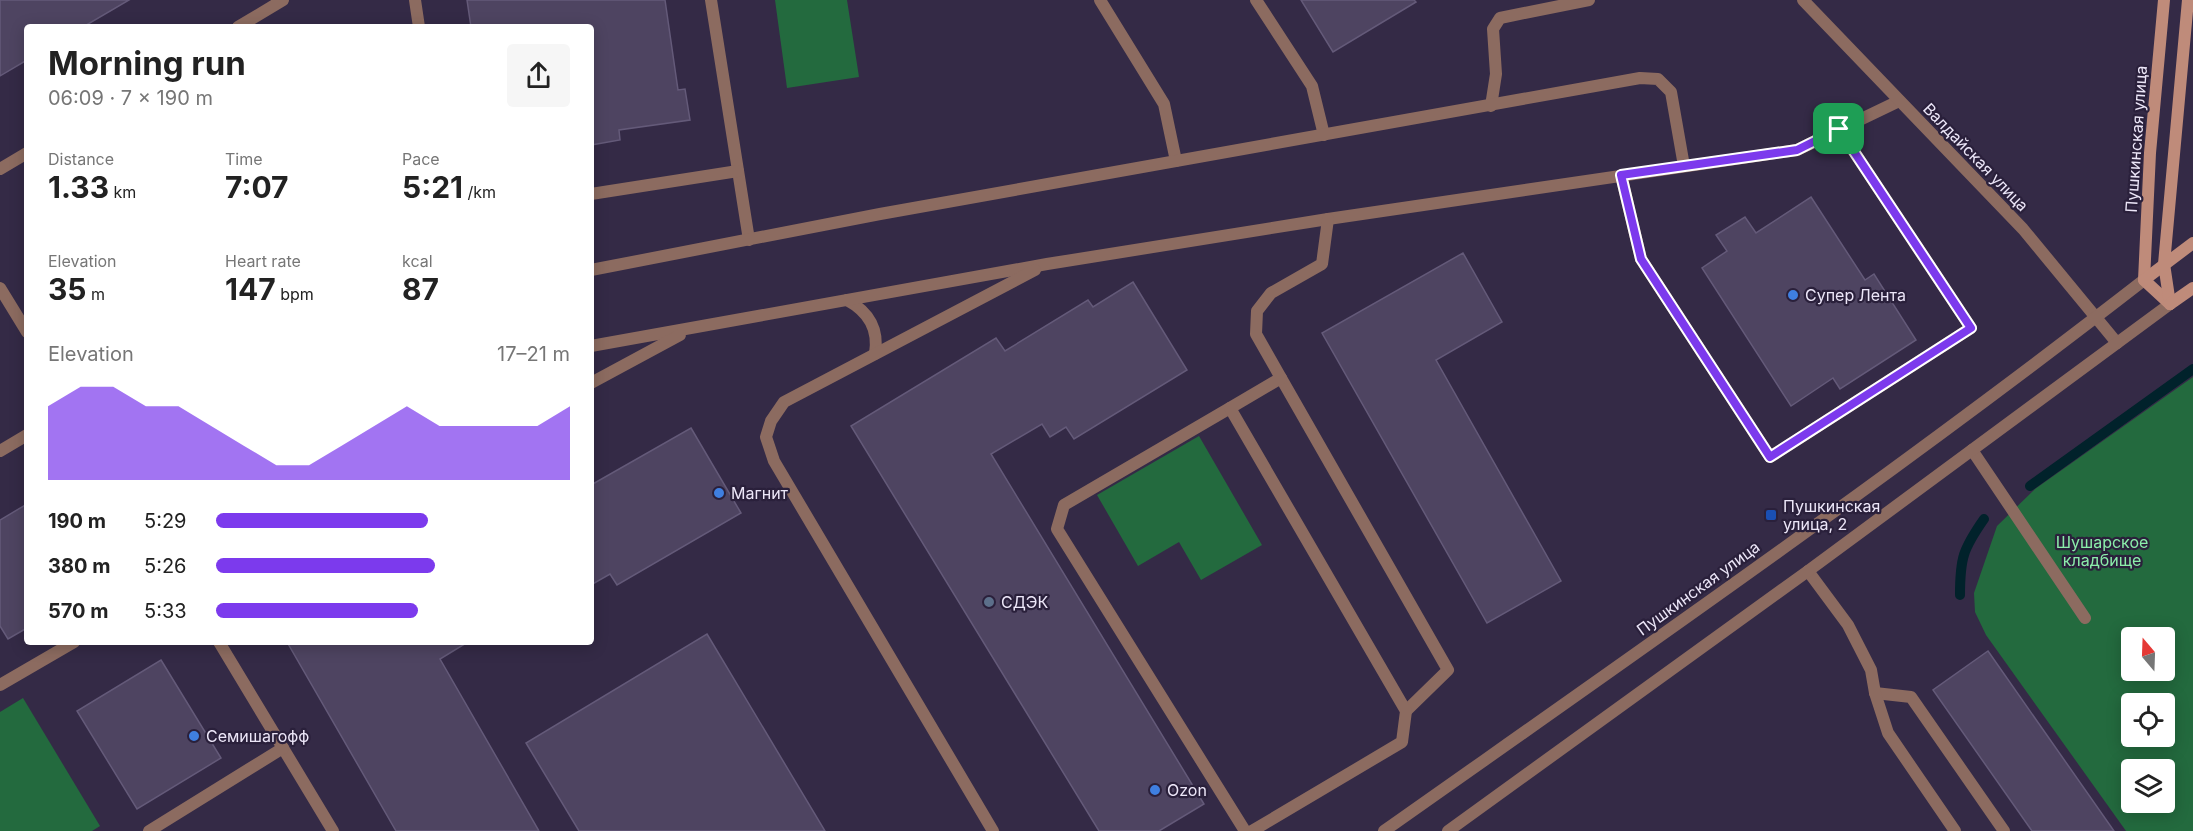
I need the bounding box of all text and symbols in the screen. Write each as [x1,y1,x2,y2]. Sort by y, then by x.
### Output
text: Morning run [48,43,246,83]
button: share [507,44,570,107]
street label: Пушкинская улица [2121,65,2151,213]
text: 06:09 · 7 × 190 m [48,86,213,110]
street label: Валдайская улица [1919,99,2033,215]
pin [1813,103,1864,154]
icon: arrive [1822,112,1855,145]
text: Distance [48,149,114,169]
text: Time [225,149,263,169]
text: Pace [402,149,440,169]
text: 1.33 [48,169,109,205]
text: 7:07 [225,169,289,205]
text: 5:21 [402,169,463,205]
text: km [109,182,136,202]
text: /km [463,182,496,202]
text: Elevation [48,251,117,271]
text: Heart rate [225,251,301,271]
text: kcal [402,251,433,271]
text: 35 [48,271,87,307]
text: 147 [225,271,276,307]
text: 87 [402,271,439,307]
text: m [87,284,105,304]
text: bpm [276,284,314,304]
place label: Супер Лента [1805,285,1906,305]
marker: Супер Лента [1786,288,1800,302]
text: Elevation [48,342,134,366]
text: 17–21 m [497,342,570,366]
place label: Магнит [731,483,789,503]
marker: Магнит [712,486,726,500]
place label: Пушкинская улица, 2 [1783,496,1880,534]
marker: Пушкинская улица, 2 [1764,508,1778,522]
text: 190 m [48,509,106,533]
text: 5:29 [144,509,187,533]
park label: Шушарское кладбище [2056,532,2148,570]
street label: Пушкинская улица [1633,537,1763,639]
text: 380 m [48,554,110,578]
text: 5:26 [144,554,187,578]
place label: СДЭК [1001,592,1048,612]
marker: СДЭК [982,595,996,609]
text: 570 m [48,599,109,623]
text: 5:33 [144,599,187,623]
north arrow [2121,627,2175,681]
map controls [2121,627,2175,813]
button: locate [2121,693,2175,747]
place label: Семишагофф [206,726,309,746]
marker: Семишагофф [187,729,201,743]
button: layers [2121,759,2175,813]
place label: Ozon [1167,780,1207,800]
marker: Ozon [1148,783,1162,797]

